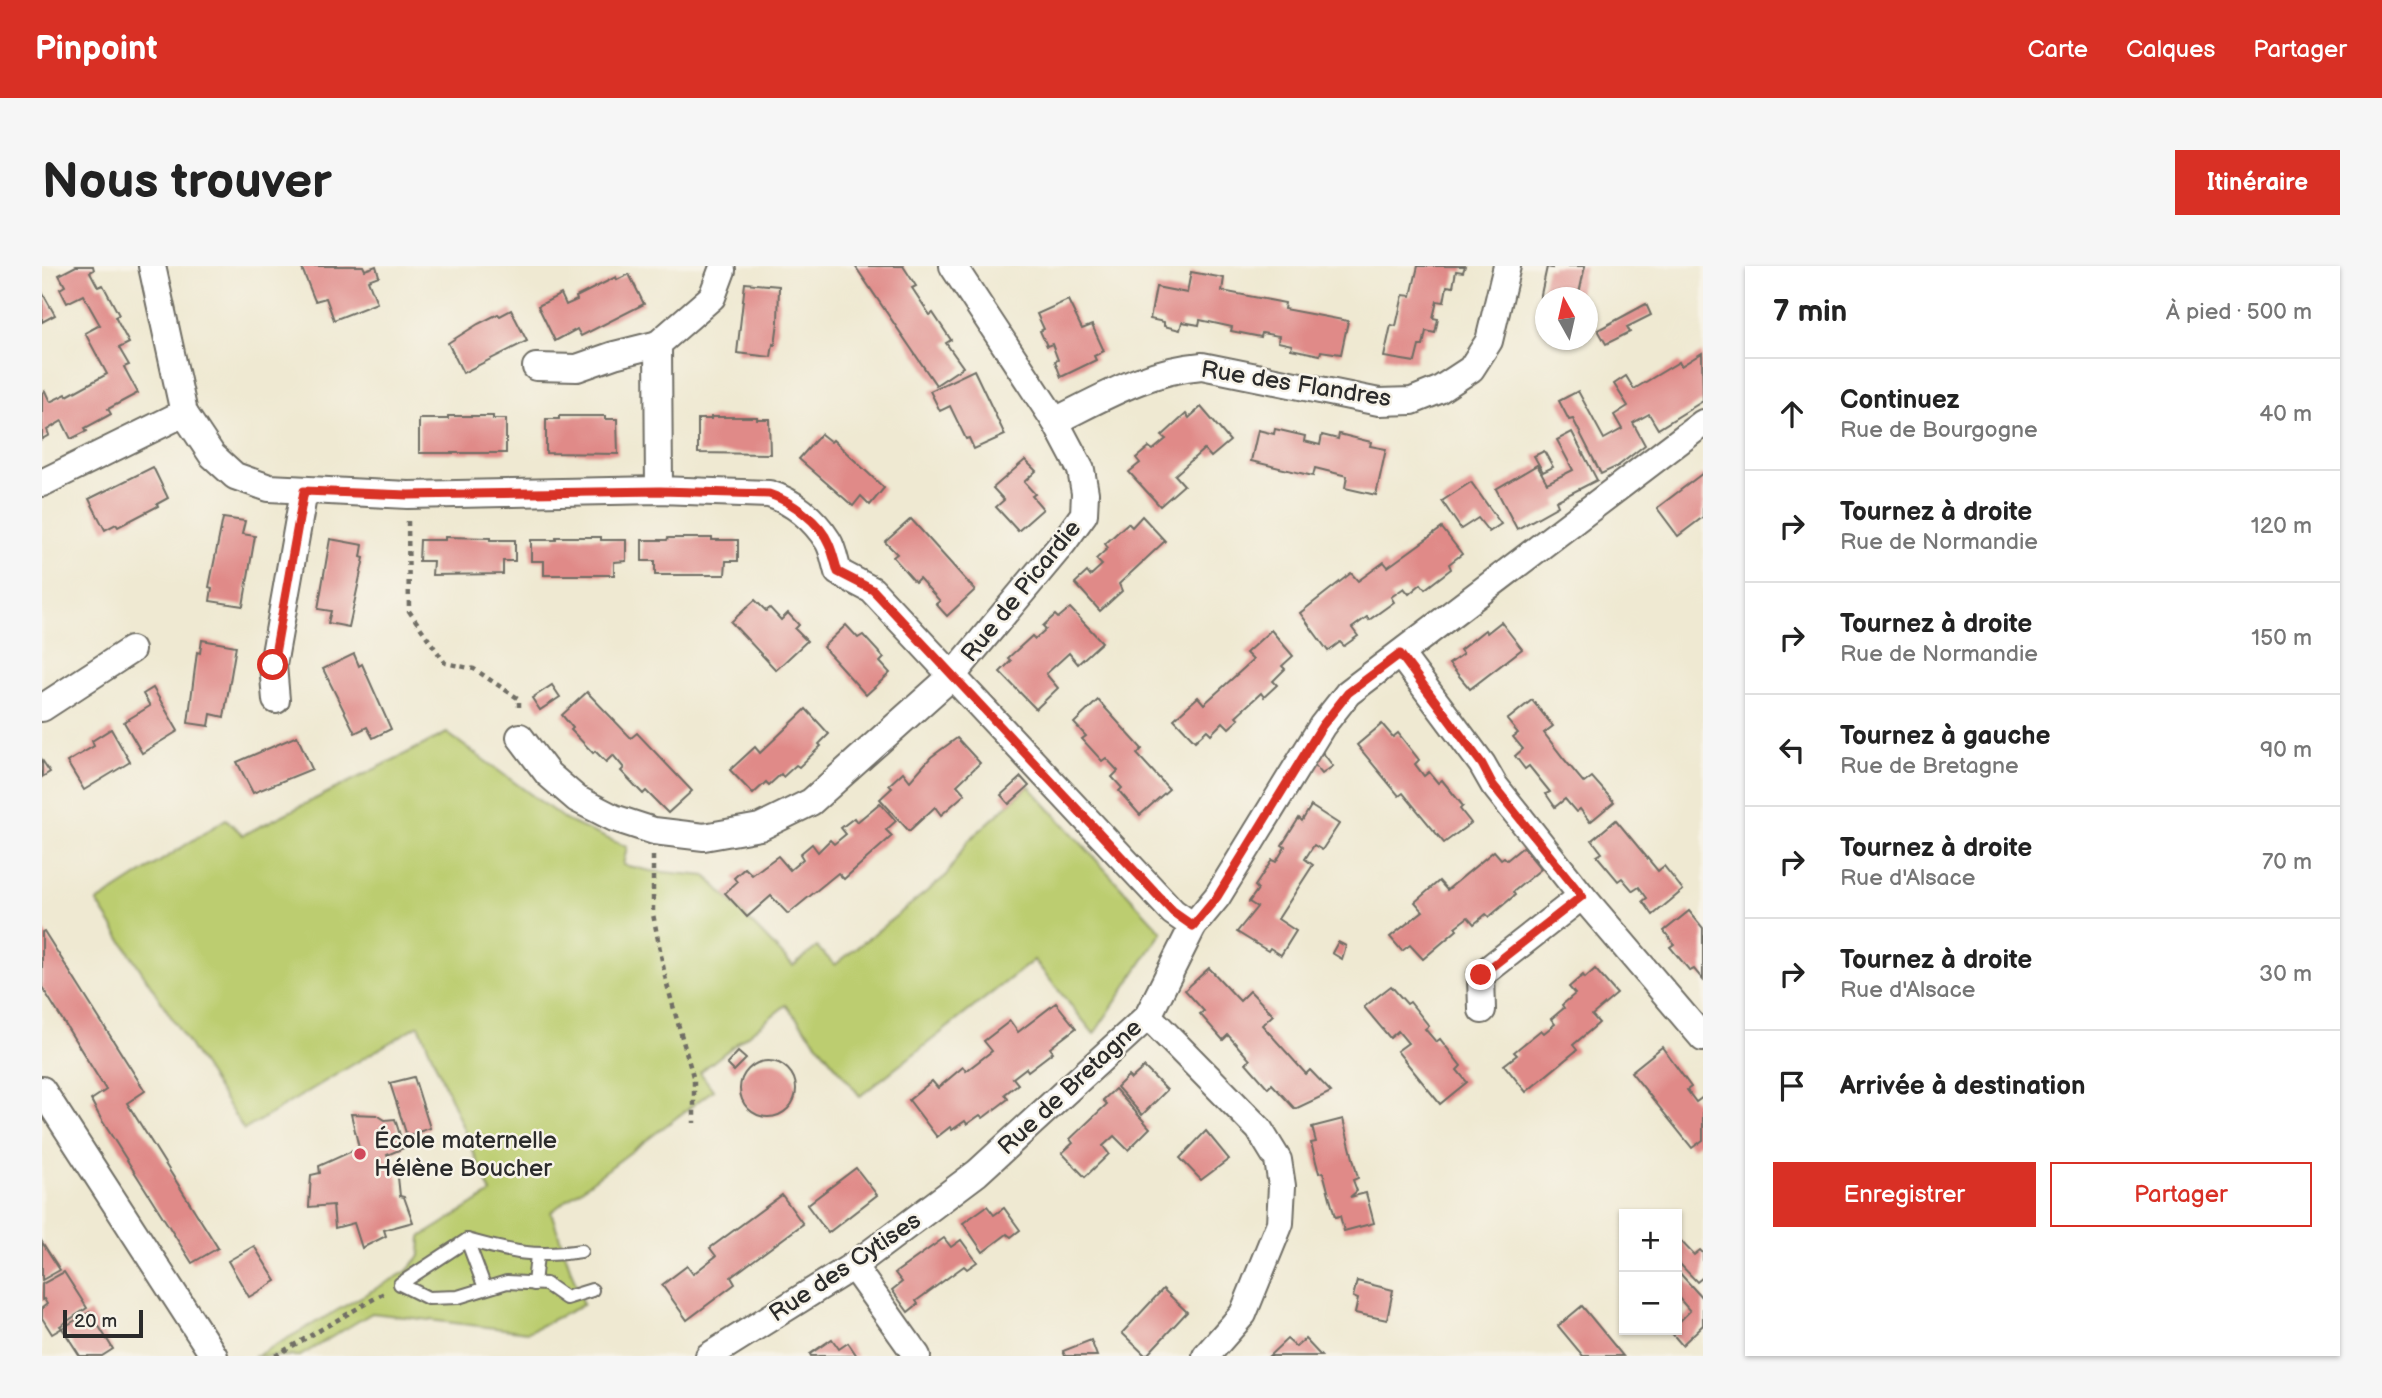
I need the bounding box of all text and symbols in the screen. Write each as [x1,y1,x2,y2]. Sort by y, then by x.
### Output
text: Pinpoint [35,29,157,69]
text: Carte [2028,35,2088,64]
text: Calques [2126,35,2215,64]
text: Partager [2253,35,2347,64]
button: Itinéraire [2175,150,2340,215]
text: Nous trouver [42,153,332,212]
north arrow [1535,287,1598,350]
text: 7 min [1773,294,1847,330]
text: À pied · 500 m [2166,298,2312,326]
street label: Rue des Flandres [1199,355,1393,413]
text: Continuez [1840,385,1960,416]
icon: ahead [1773,395,1811,433]
text: 40 m [2259,400,2312,428]
text: Rue de Bourgogne [1840,416,2038,444]
text: Tournez à droite [1840,497,2032,528]
icon: right [1773,507,1811,545]
text: 120 m [2251,512,2312,540]
street label: Rue de Picardie [955,514,1087,668]
text: Rue de Normandie [1840,528,2038,556]
text: Tournez à droite [1840,609,2032,640]
icon: right [1773,619,1811,657]
text: 150 m [2251,624,2312,652]
text: Rue de Normandie [1840,640,2038,668]
route start [257,649,288,680]
text: Tournez à gauche [1840,721,2051,752]
icon: left [1773,731,1811,769]
text: 90 m [2260,736,2312,764]
text: Rue de Bretagne [1840,752,2019,780]
text: Tournez à droite [1840,833,2032,864]
icon: right [1773,843,1811,881]
text: 70 m [2262,848,2312,876]
text: Rue d'Alsace [1840,864,1975,892]
text: Tournez à droite [1840,945,2032,976]
icon: right [1773,955,1811,993]
route end [1465,959,1496,990]
text: 30 m [2259,960,2312,988]
text: Rue d'Alsace [1840,976,1975,1004]
street label: Rue de Bretagne [992,1013,1148,1161]
icon: arrive [1773,1067,1811,1105]
text: Arrivée à destination [1840,1071,2086,1102]
place label: École maternelle Hélène Boucher [374,1125,557,1183]
marker: École maternelle Hélène Boucher [352,1146,368,1162]
button: Enregistrer [1773,1162,2036,1227]
button: Partager [2050,1162,2312,1227]
street label: Rue des Cytises [764,1206,926,1328]
map controls [1619,1209,1682,1335]
button: + [1619,1209,1682,1272]
button: − [1619,1272,1682,1335]
scale bar [63,1307,144,1339]
text: 20 m [74,1310,117,1333]

